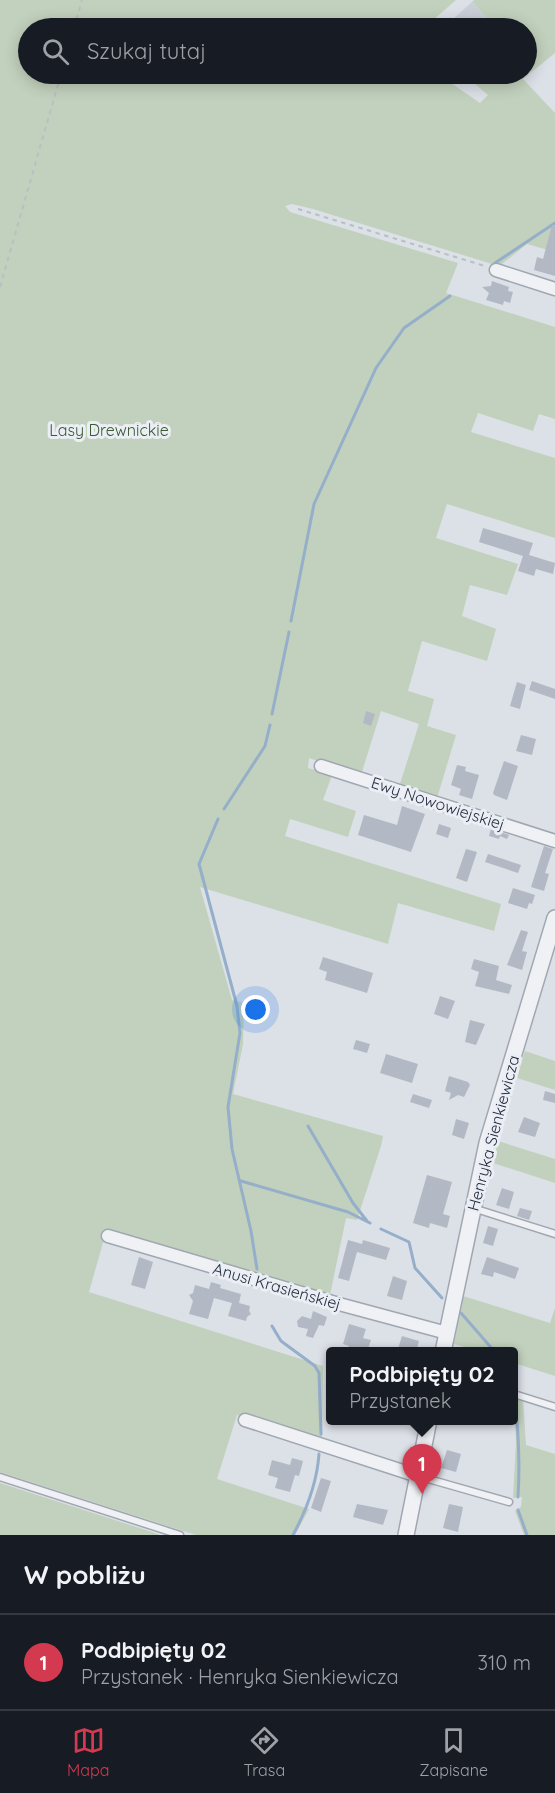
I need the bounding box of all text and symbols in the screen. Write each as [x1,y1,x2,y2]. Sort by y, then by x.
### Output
search box [18,18,537,84]
icon: search [39,35,72,68]
text: Szukaj tutaj [87,37,206,65]
park label: Lasy Drewnickie [49,420,169,440]
street label: Ewy Nowowiejskiej [369,772,507,834]
your location [241,995,270,1024]
street label: Henryka Sienkiewicza [463,1053,523,1213]
street label: Anusi Krasieńskiej [211,1258,343,1314]
popup [326,1347,518,1425]
text: Podbipięty 02 [349,1360,495,1388]
text: Przystanek [349,1388,451,1413]
pin: 1 [402,1444,442,1494]
text: W pobliżu [24,1558,146,1591]
text: Podbipięty 02 [81,1636,227,1664]
text: 1 [40,1650,47,1675]
text: 310 m [478,1650,531,1675]
text: Przystanek · Henryka Sienkiewicza [81,1664,399,1689]
tab: Mapa [67,1724,109,1780]
tab: Trasa [243,1724,285,1780]
tab: Zapisane [419,1724,488,1780]

